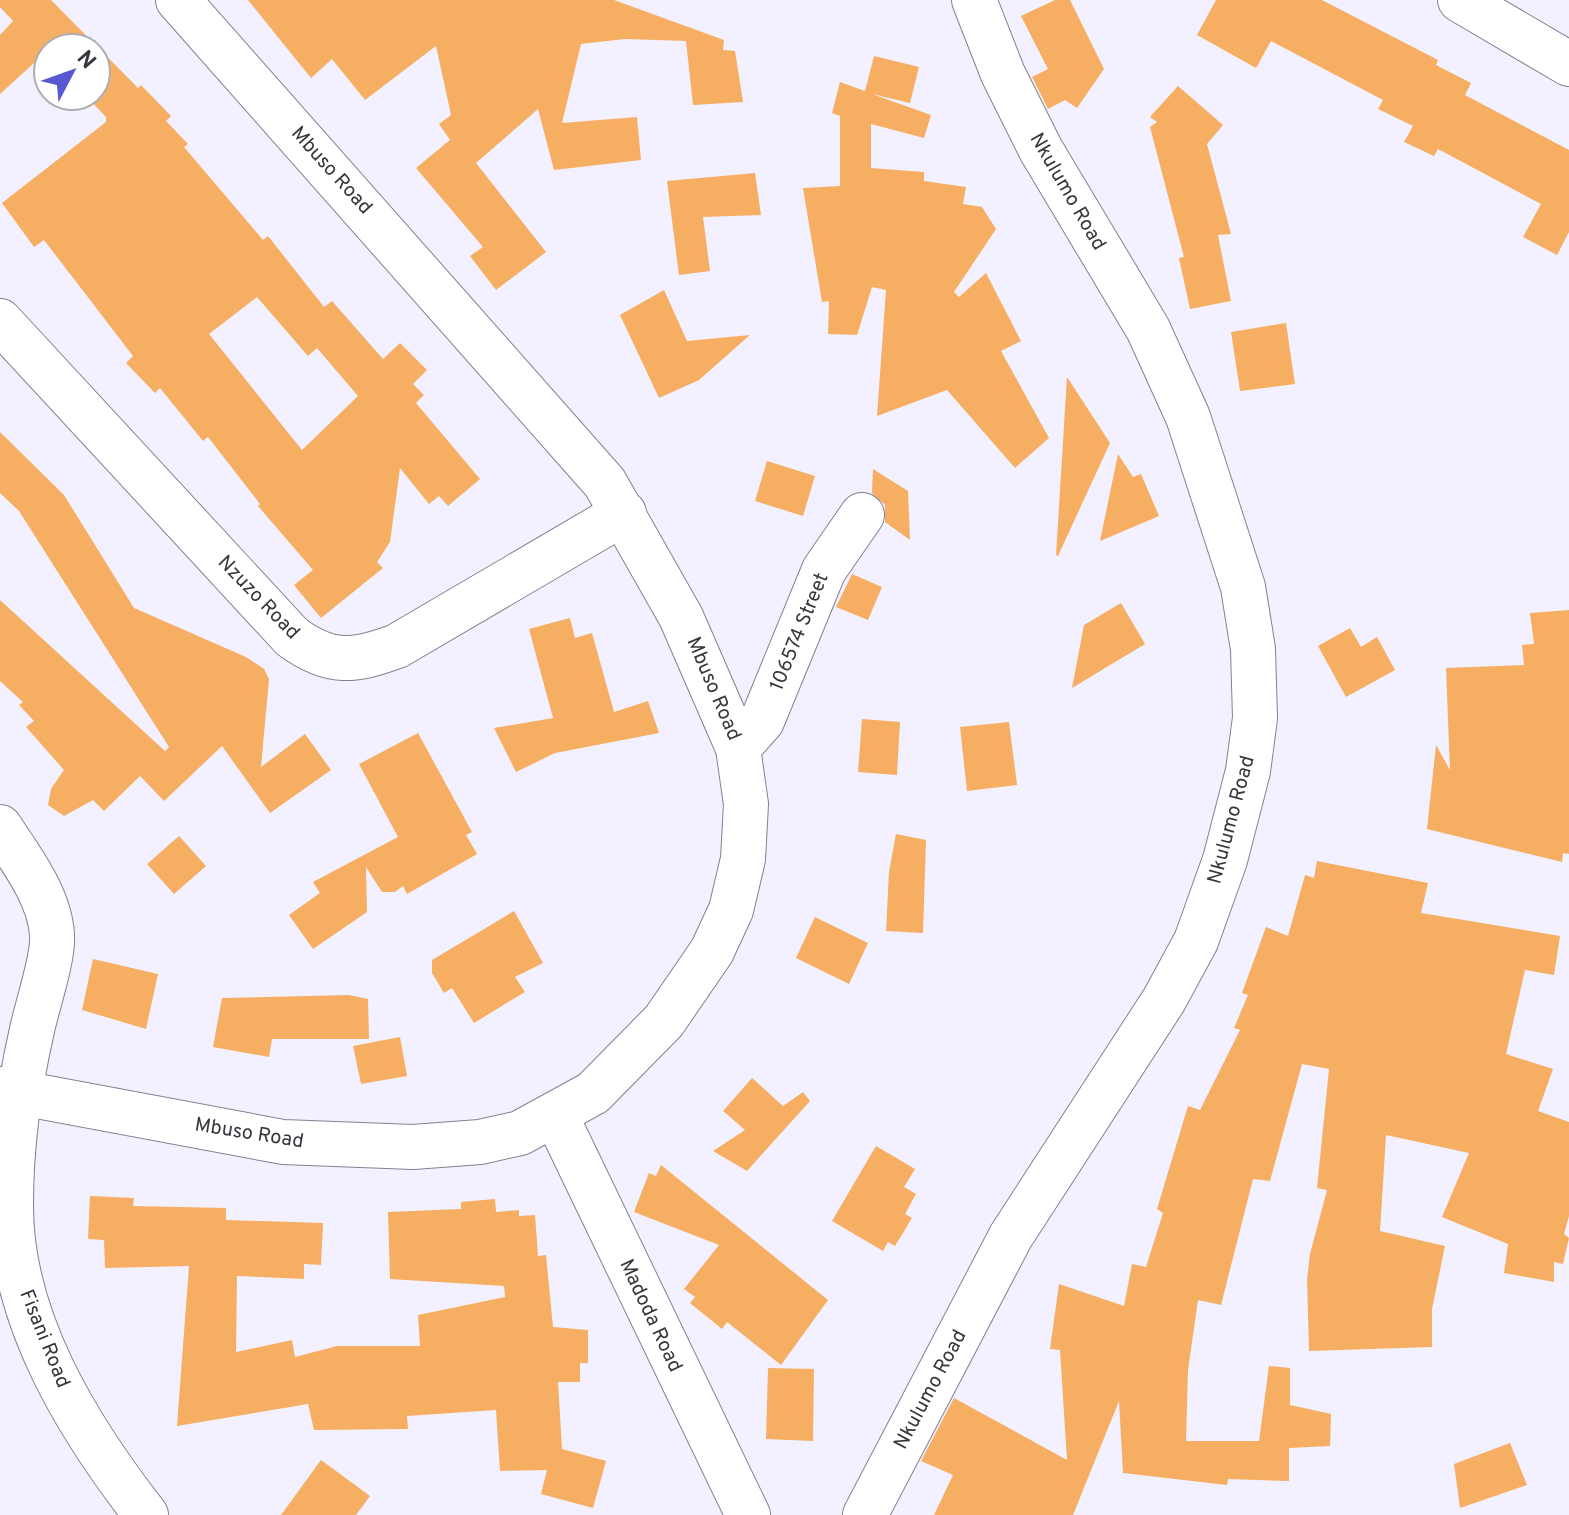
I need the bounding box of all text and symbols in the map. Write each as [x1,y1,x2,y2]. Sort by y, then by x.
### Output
north arrow [32,32,112,112]
text: N [70,46,101,75]
street label: Mbuso Road [285,121,377,221]
street label: Nkulumo Road [1023,128,1111,256]
street label: Nzuzo Road [211,550,305,646]
street label: 106574 Street [765,569,835,695]
street label: Mbuso Road [680,633,746,745]
street label: Nkulumo Road [1202,753,1262,887]
street label: Mbuso Road [193,1113,305,1155]
street label: Madoda Road [612,1255,688,1377]
street label: Fisani Road [13,1286,75,1392]
street label: Nkulumo Road [889,1326,973,1454]

